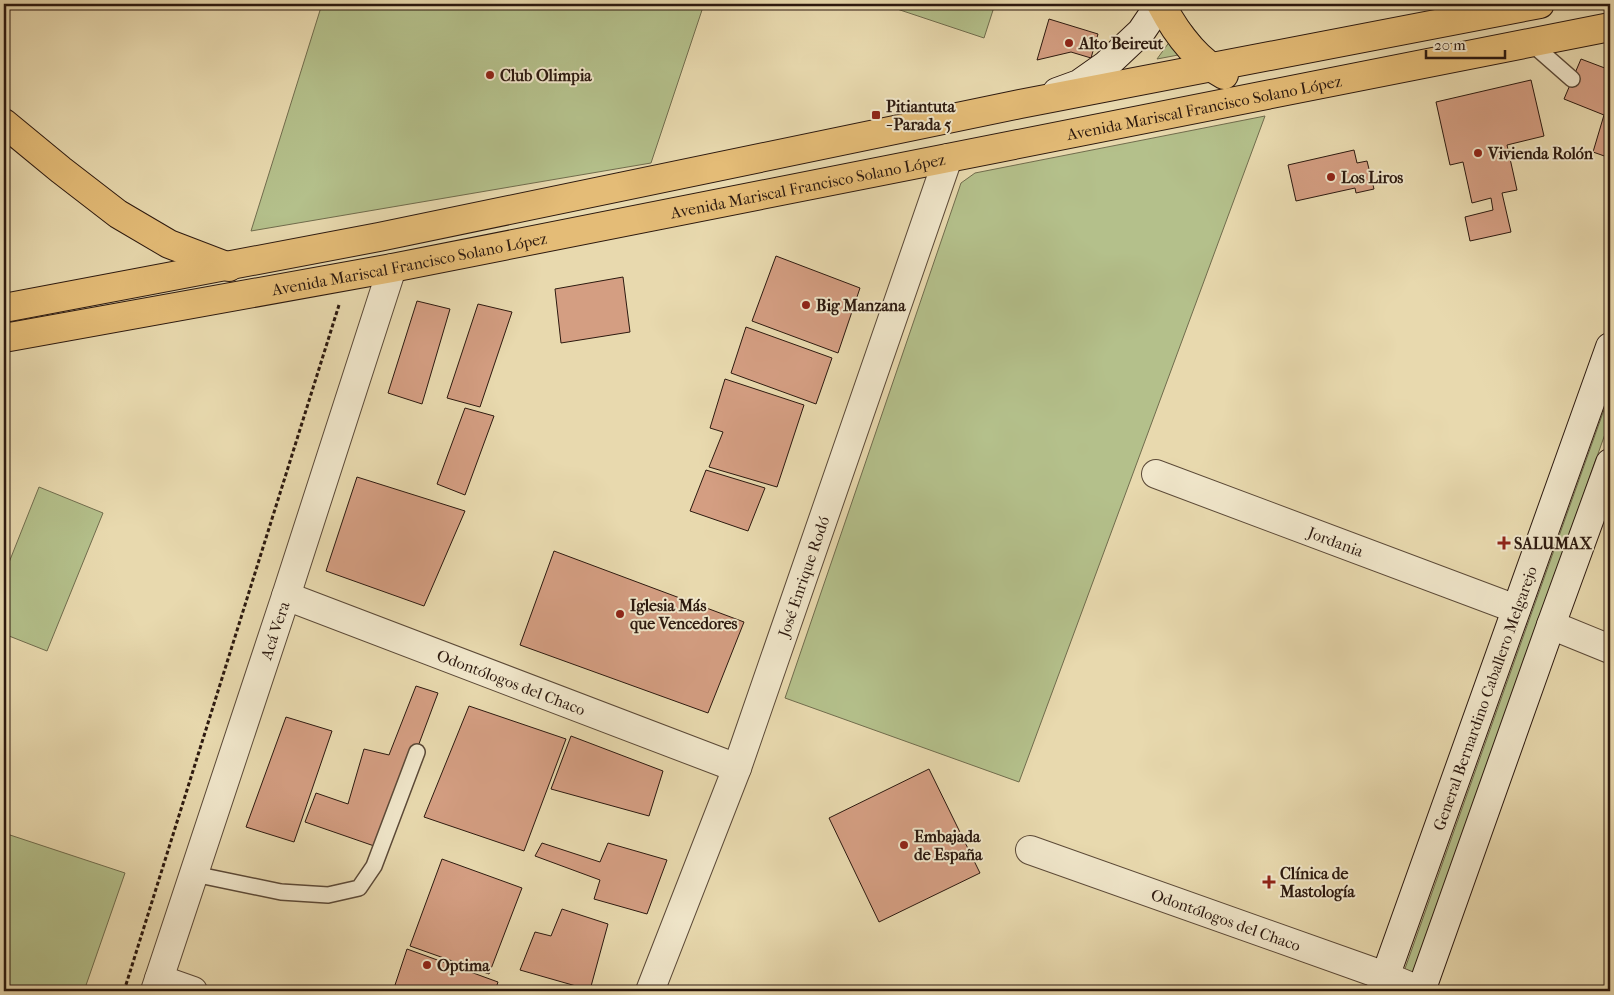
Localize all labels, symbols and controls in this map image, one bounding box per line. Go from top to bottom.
scale bar [1426,28,1505,60]
place label: Alto Beireut [1078,34,1164,53]
text: 20 m [1434,36,1466,54]
marker: Alto Beireut [1063,37,1075,49]
place label: Club Olimpia [500,66,592,86]
marker: Club Olimpia [484,69,496,81]
street label: Avenida Mariscal Francisco Solano López [1064,71,1343,144]
place label: Pitiantuta - Parada 5 [886,97,956,134]
marker: Pitiantuta - Parada 5 [870,109,882,121]
place label: Vivienda Rolón [1487,144,1594,163]
marker: Vivienda Rolón [1472,147,1484,159]
street label: Avenida Mariscal Francisco Solano López [668,150,947,223]
place label: Los Liros [1341,168,1403,187]
marker: Los Liros [1325,171,1337,183]
street label: Avenida Mariscal Francisco Solano López [269,229,549,300]
place label: Big Manzana [816,296,906,316]
marker: Big Manzana [800,299,812,311]
street label: José Enrique Rodó [773,514,833,641]
street label: Jordania [1303,522,1367,561]
place label: SALUMAX [1514,534,1592,553]
marker: SALUMAX [1498,537,1510,549]
street label: General Bernardino Caballero Melgarejo [1429,563,1541,833]
place label: Iglesia Más que Vencedores [630,596,738,634]
street label: Acá Vera [256,598,294,663]
marker: Iglesia Más que Vencedores [614,608,626,620]
street label: Odontólogos del Chaco [434,645,588,719]
place label: Embajada de España [914,827,983,865]
marker: Embajada de España [898,839,910,851]
place label: Clínica de Mastología [1279,864,1355,902]
marker: Clínica de Mastología [1262,875,1276,889]
street label: Odontólogos del Chaco [1148,885,1303,955]
place label: Optima [437,956,490,976]
marker: Optima [421,959,433,971]

